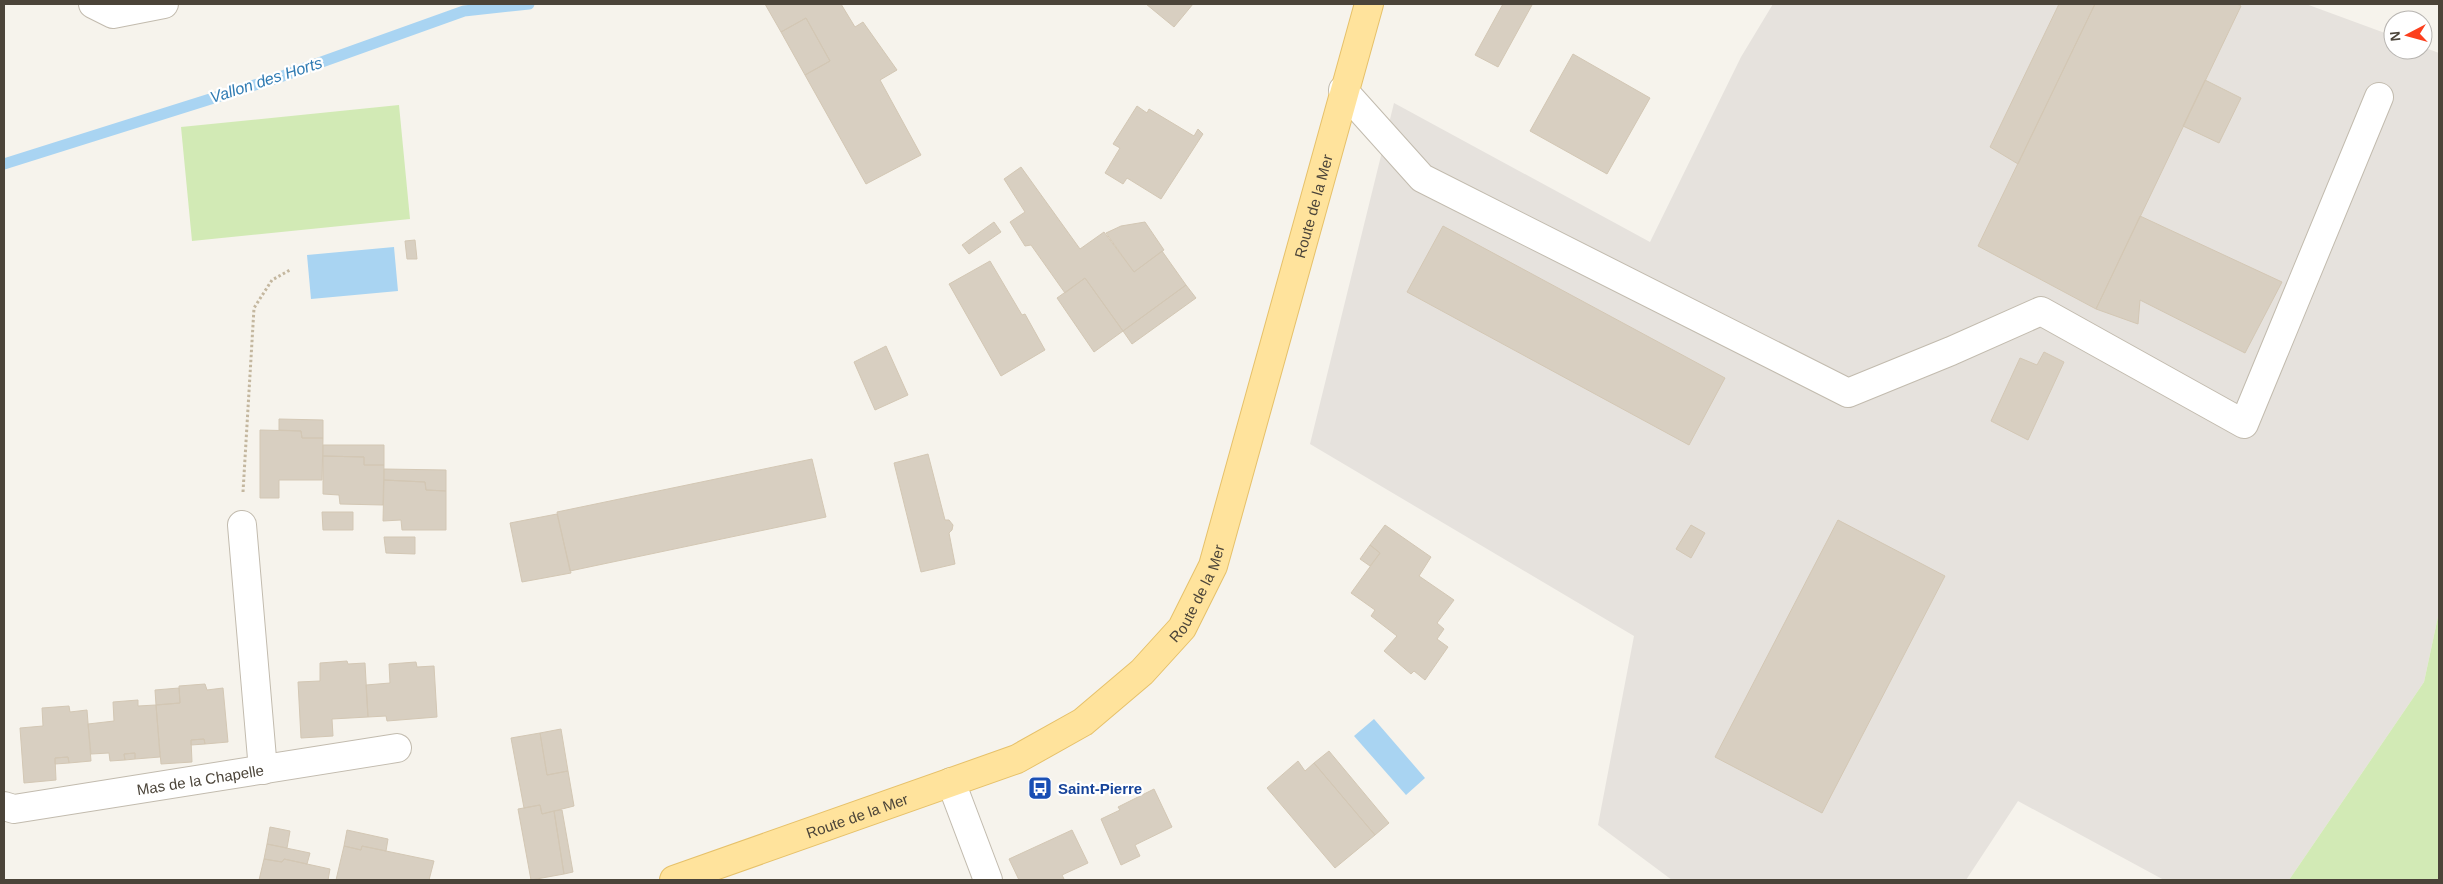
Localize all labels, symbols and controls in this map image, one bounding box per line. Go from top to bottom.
north arrow [2383,10,2433,60]
text: N [2387,30,2404,42]
water label: Vallon des Horts [208,54,324,106]
street label: Route de la Mer [1290,152,1335,260]
street label: Route de la Mer [1165,543,1227,645]
street label: Mas de la Chapelle [135,761,265,798]
bus stop icon: Saint-Pierre [1027,775,1053,801]
place label: Saint-Pierre [1058,780,1142,797]
street label: Route de la Mer [804,790,910,841]

